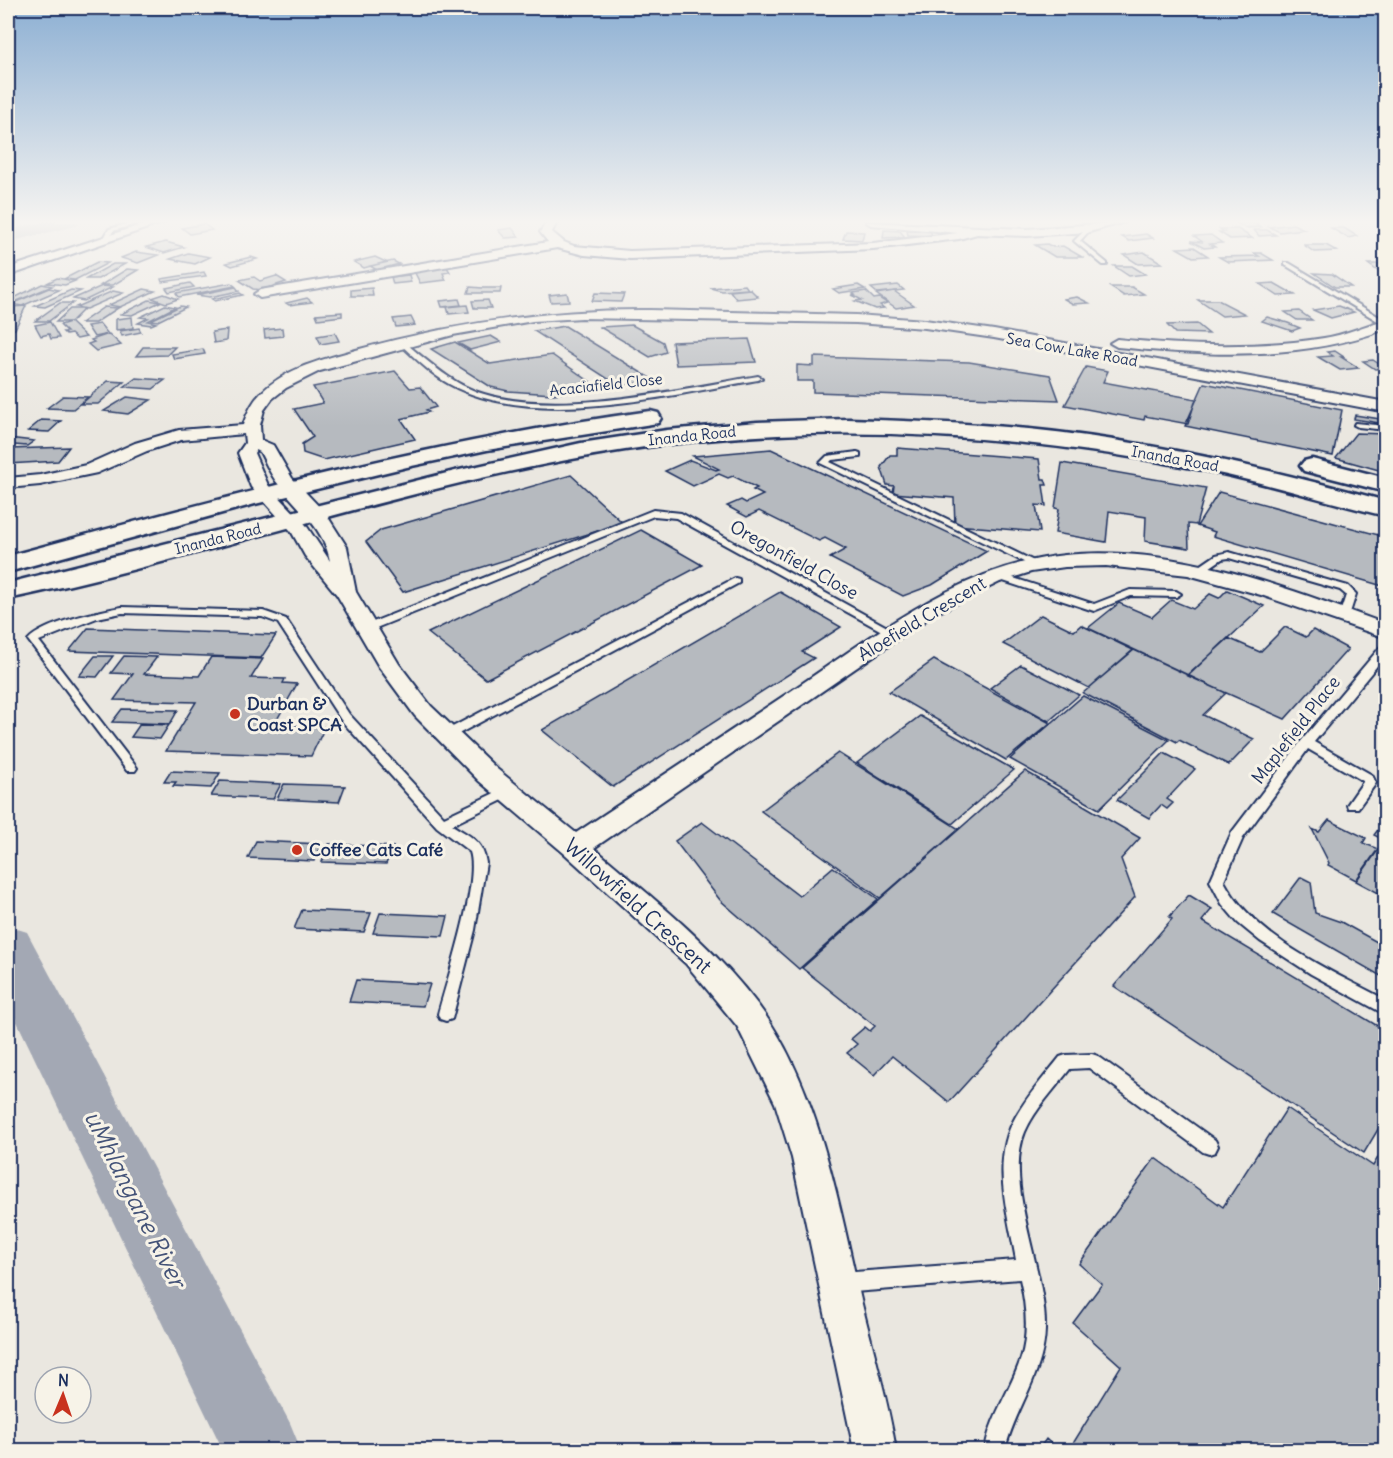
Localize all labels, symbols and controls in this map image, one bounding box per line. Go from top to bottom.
street label: Sea Cow Lake Road [1005,329,1139,370]
street label: Acaciafield Close [548,369,664,400]
street label: Inanda Road [647,421,737,450]
street label: Inanda Road [1130,441,1220,476]
street label: Oregonfield Close [726,515,863,604]
street label: Inanda Road [173,519,263,558]
street label: Aloefield Crescent [854,571,990,666]
street label: Maplefield Place [1246,671,1345,788]
place label: Durban & Coast SPCA [247,692,342,736]
marker: Durban & Coast SPCA [228,707,242,721]
street label: Willowfield Crescent [559,832,718,979]
place label: Coffee Cats Café [309,838,444,861]
marker: Coffee Cats Café [290,843,304,857]
water label: uMhlangane River [78,1105,195,1295]
north arrow [33,1365,93,1425]
text: N [58,1370,69,1390]

